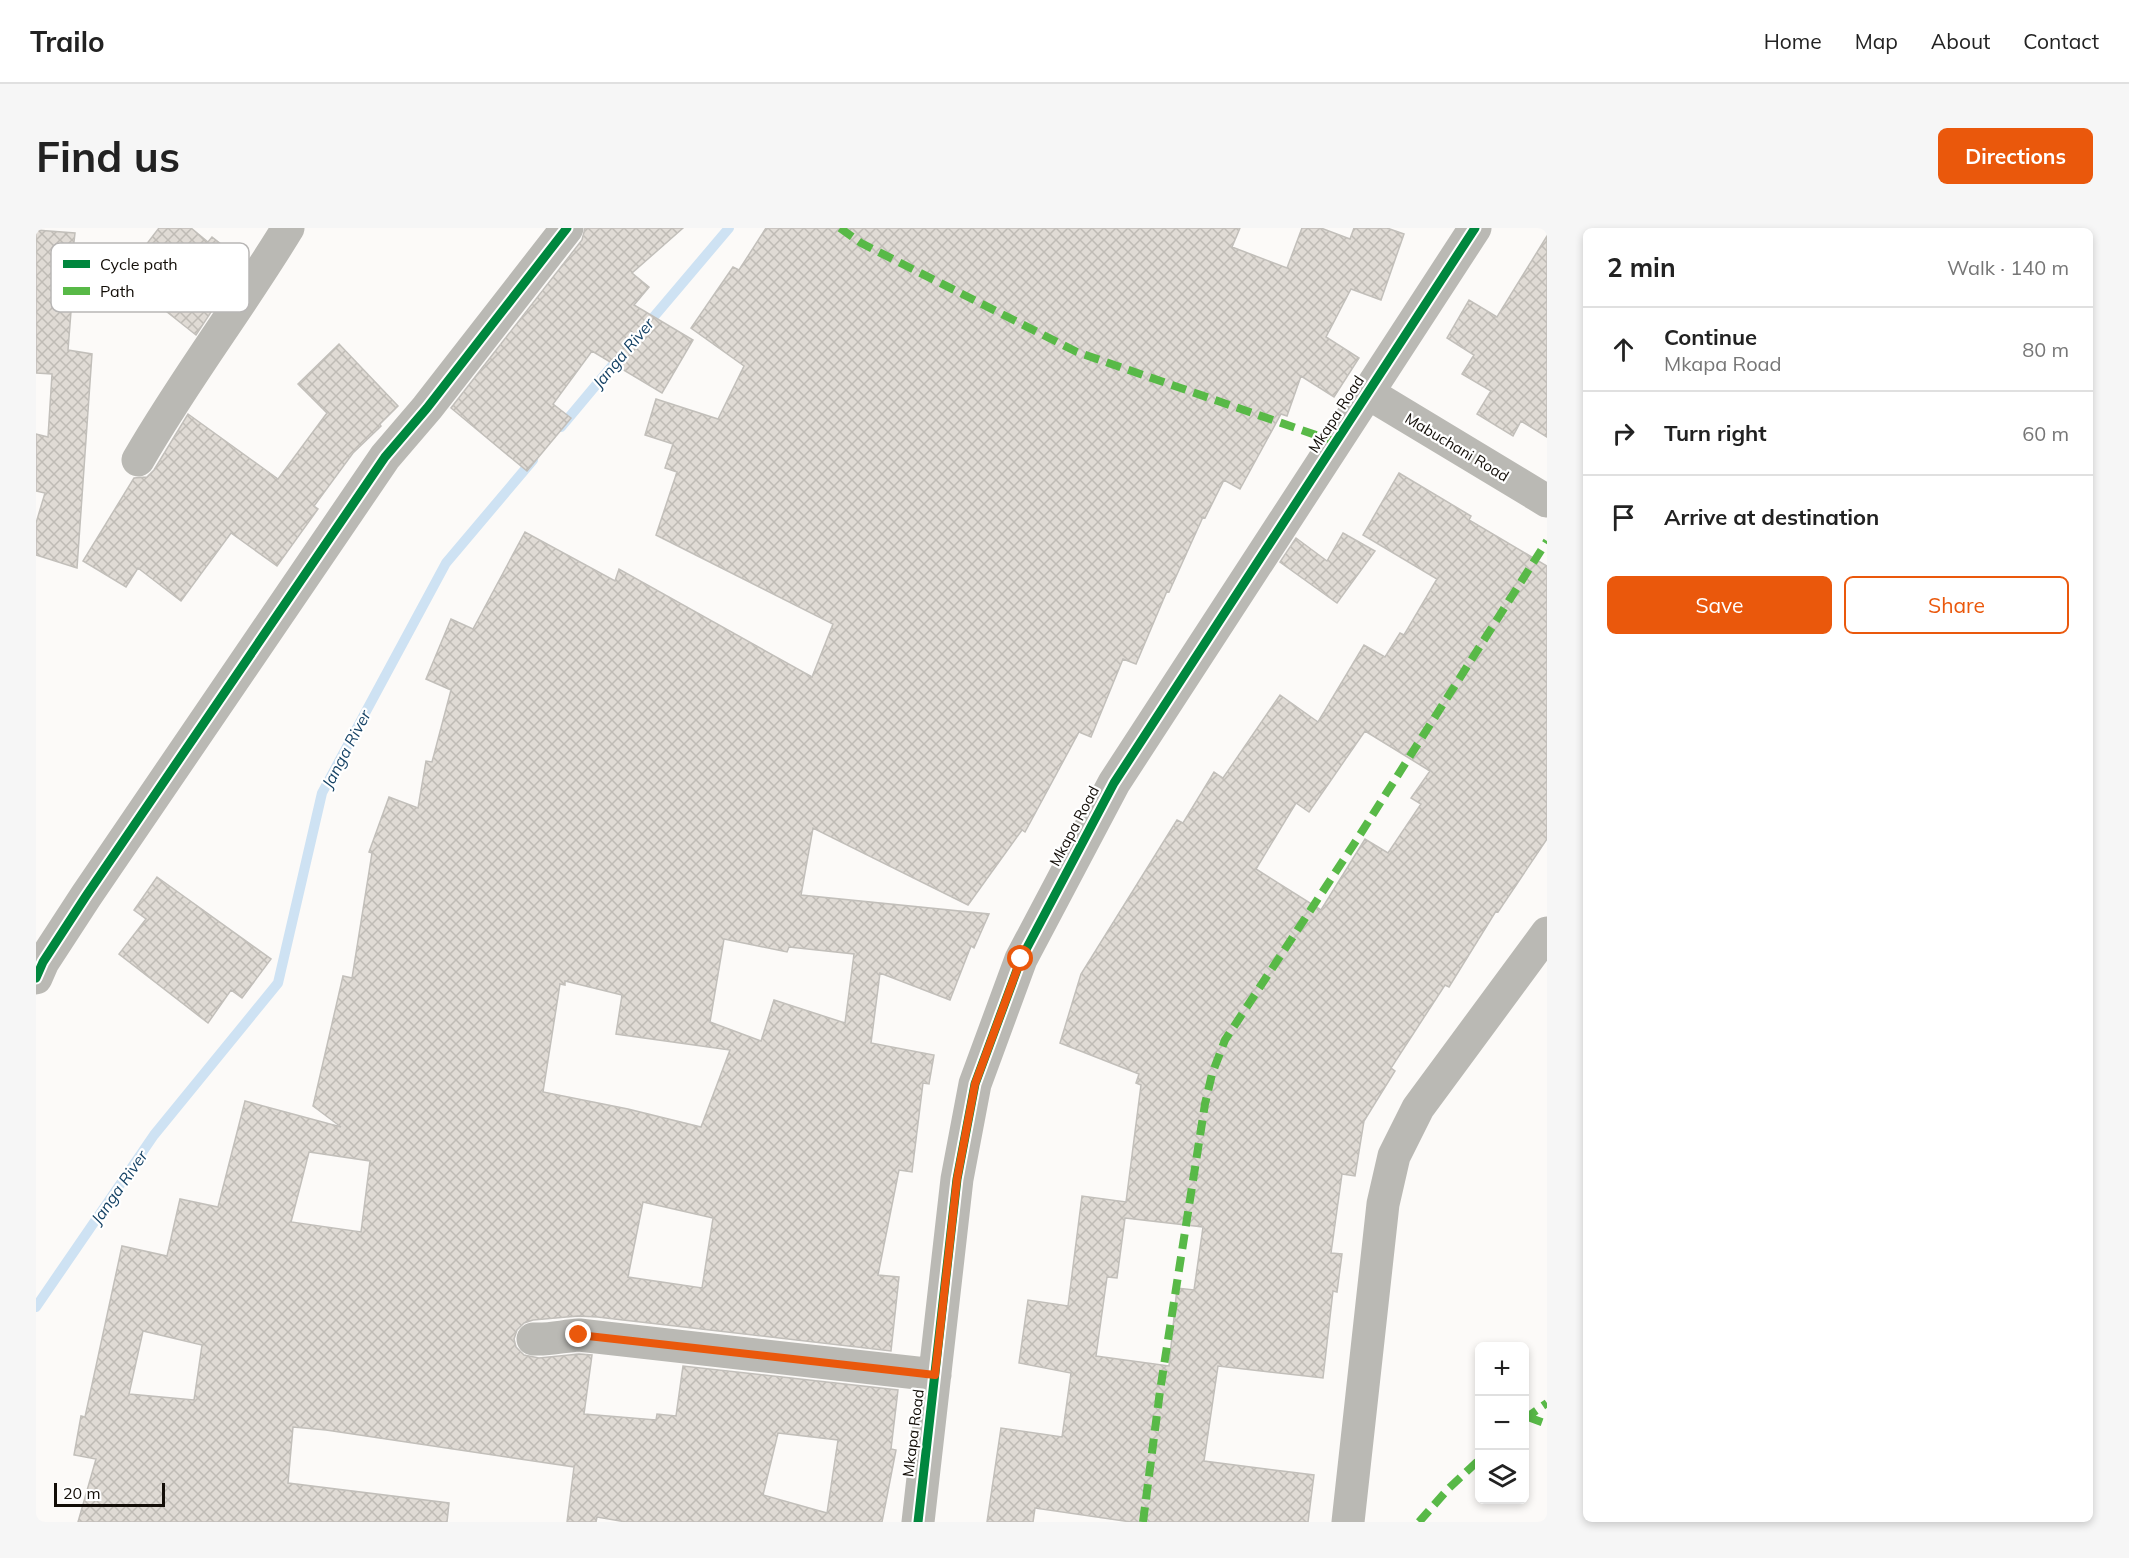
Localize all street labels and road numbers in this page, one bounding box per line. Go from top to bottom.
street label: Mkapa Road [1304,372,1368,456]
street label: Mabuchani Road [1402,409,1512,485]
street label: Mkapa Road [1045,783,1103,869]
street label: Mkapa Road [898,1388,928,1478]

